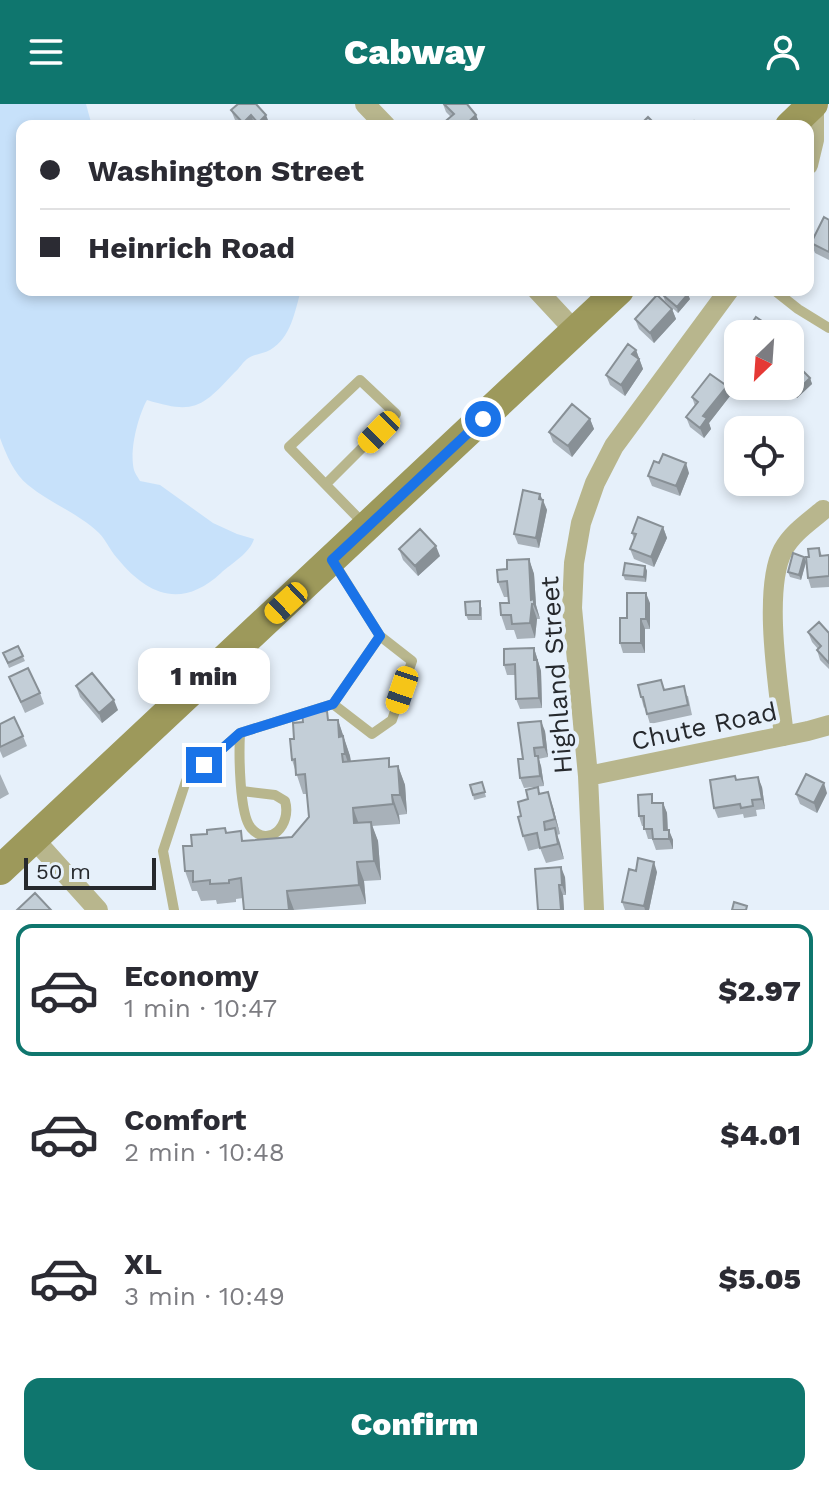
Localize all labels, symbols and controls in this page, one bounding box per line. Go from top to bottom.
icon: menu [24,30,68,74]
icon: person [761,30,805,74]
text: Cabway [344,31,485,73]
text: Washington Street [88,153,364,188]
text: Heinrich Road [88,230,295,265]
north arrow [724,320,804,400]
map controls [724,320,804,496]
route start [465,401,501,437]
car [354,407,404,457]
button: locate [724,416,804,496]
street label: Highland Street [534,575,578,775]
car [260,578,312,628]
callout: 1 min [138,649,270,705]
text: 1 min [171,661,237,691]
car [383,663,421,717]
street label: Chute Road [628,696,780,756]
route end [186,747,222,783]
scale bar [24,854,156,890]
text: 50 m [36,859,91,884]
icon: car [28,954,100,1026]
text: Economy [124,958,259,993]
text: $2.97 [718,973,801,1008]
text: 1 min · 10:47 [124,993,277,1023]
icon: car [28,1098,100,1170]
text: Comfort [124,1102,246,1137]
text: $4.01 [720,1117,801,1152]
text: 2 min · 10:48 [124,1137,285,1167]
icon: car [28,1242,100,1314]
text: XL [124,1246,162,1281]
text: $5.05 [718,1261,801,1296]
text: 3 min · 10:49 [124,1281,285,1311]
button: Confirm [24,1378,805,1470]

